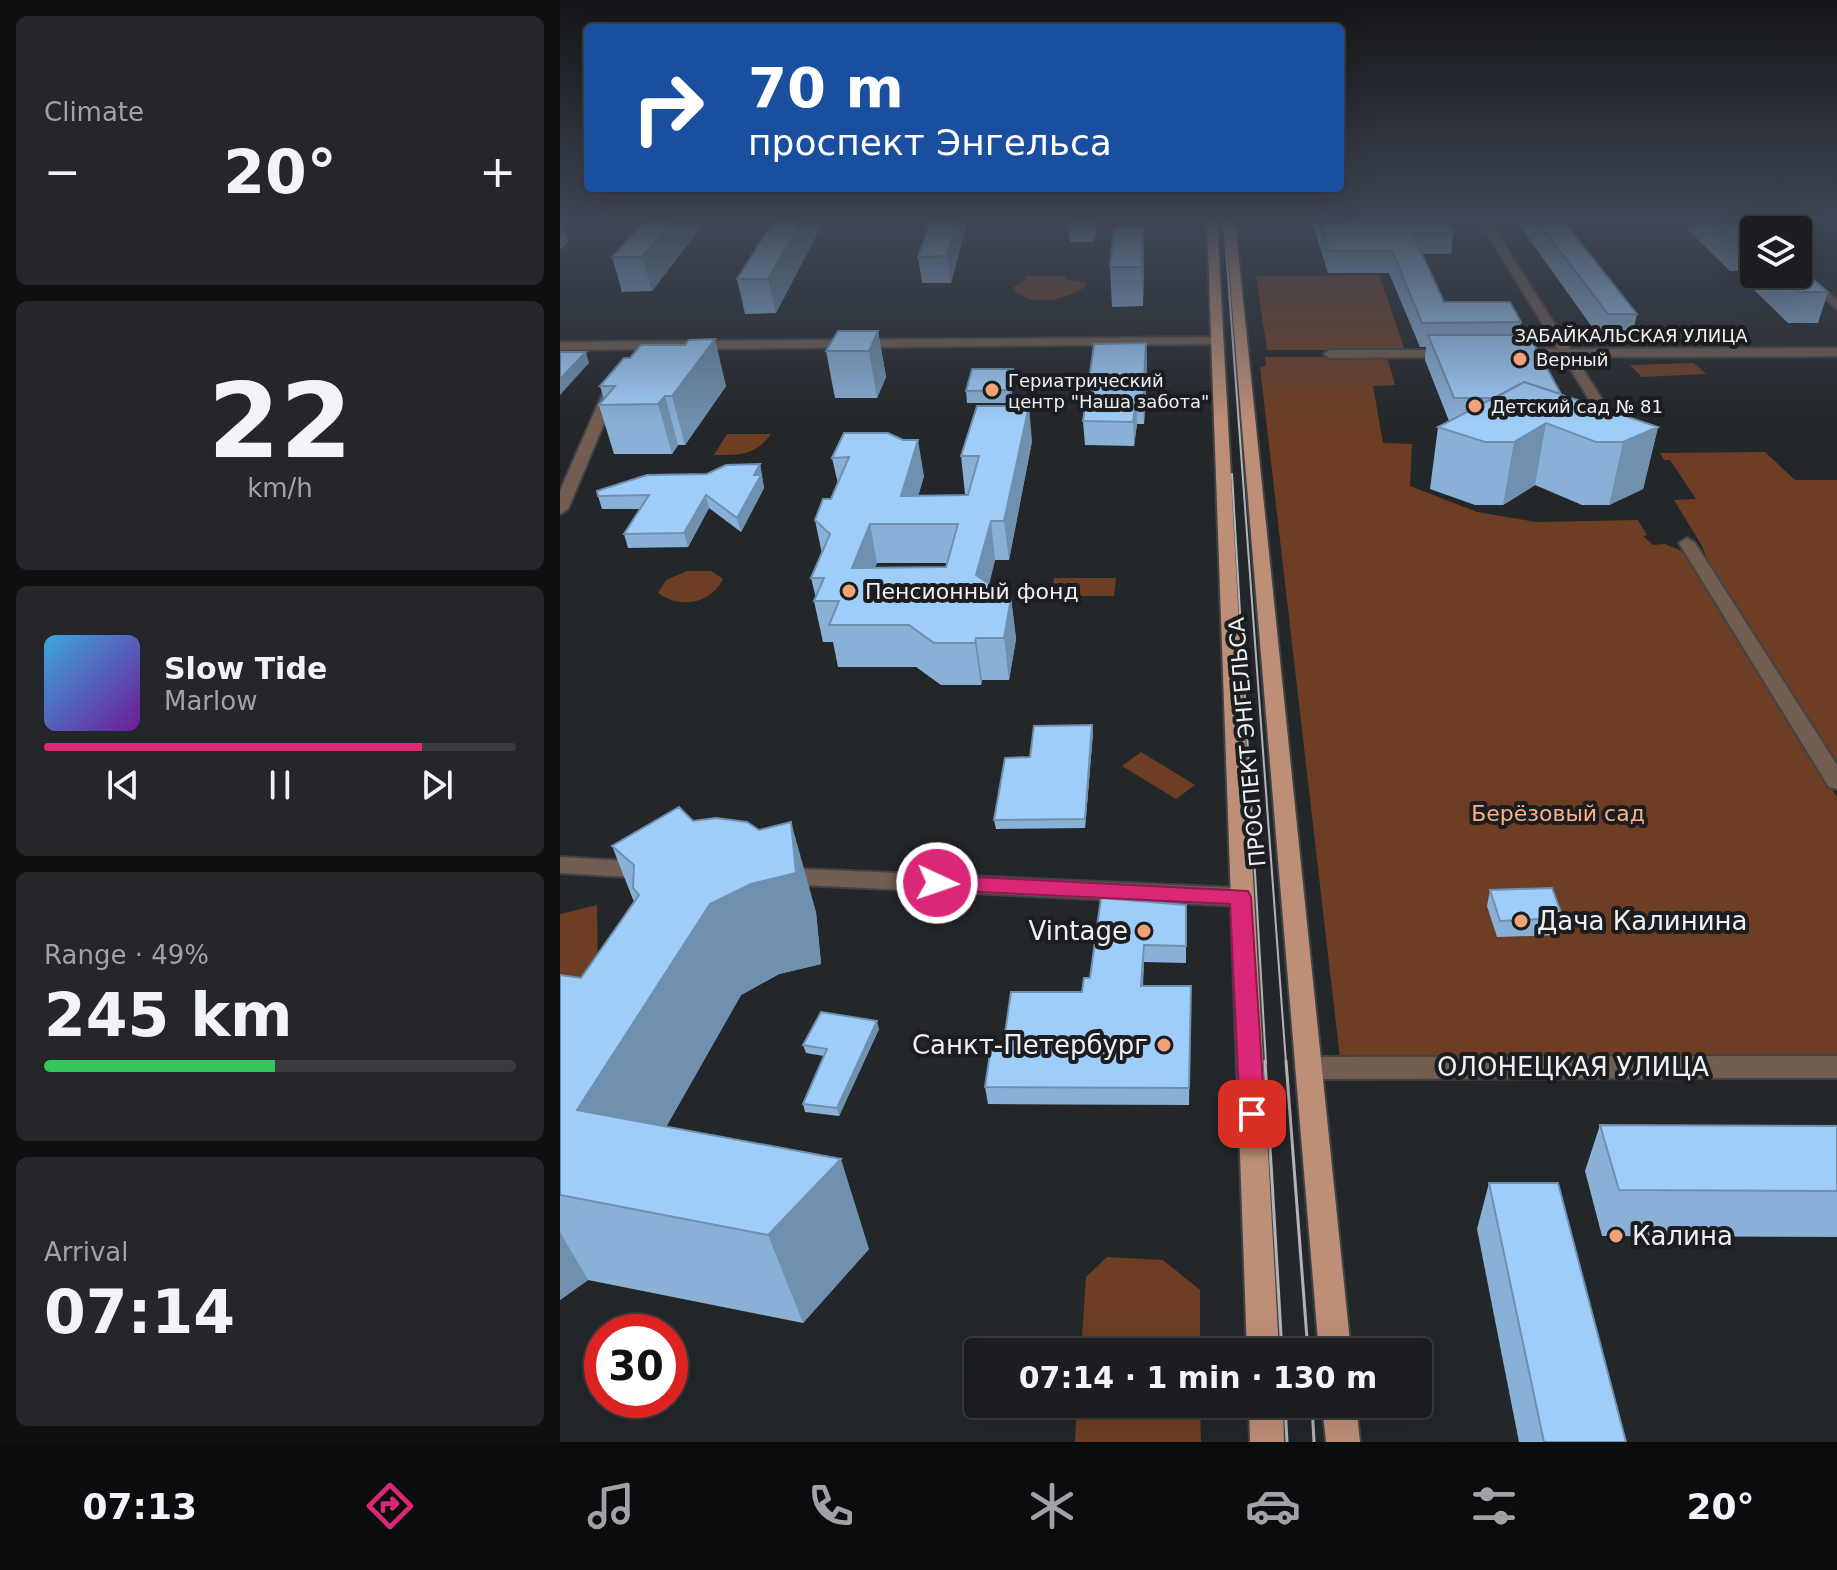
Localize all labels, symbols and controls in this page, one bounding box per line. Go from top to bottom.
text: 70 m [748,55,904,120]
icon: right [616,56,720,160]
text: Climate [44,97,144,127]
text: проспект Энгельса [748,122,1112,163]
text: 20° [223,137,337,207]
text: − [44,146,81,197]
text: + [479,146,516,197]
map controls [1740,216,1812,288]
button: layers [1740,216,1812,288]
street label: ЗАБАЙКАЛЬСКАЯ УЛИЦА [1514,325,1748,346]
place label: Верный [1536,349,1609,370]
marker: Верный [1511,350,1529,368]
text: 22 [208,360,352,482]
place label: Гериатрический центр "Наша забота" [1008,370,1209,412]
marker: Гериатрический центр "Наша забота" [983,381,1001,399]
place label: Детский сад № 81 [1491,396,1663,417]
marker: Детский сад № 81 [1466,397,1484,415]
text: km/h [247,473,313,503]
place label: Пенсионный фонд [865,579,1079,604]
marker: Пенсионный фонд [840,582,858,600]
street label: ПРОСПЕКТ ЭНГЕЛЬСА [1224,616,1270,868]
text: Slow Tide [164,651,327,686]
text: Marlow [164,686,257,716]
icon: previous [101,763,145,807]
icon: pause [258,763,302,807]
icon: next [415,763,459,807]
park label: Берёзовый сад [1471,801,1645,826]
position arrow [895,841,979,925]
place label: Дача Калинина [1537,906,1748,936]
marker: Дача Калинина [1512,912,1530,930]
place label: Vintage [1028,916,1128,946]
marker: Vintage [1135,922,1153,940]
text: Range · 49% [44,940,209,970]
text: 245 km [44,980,293,1050]
place label: Санкт-Петербург [912,1030,1148,1060]
marker: Санкт-Петербург [1155,1036,1173,1054]
street label: ОЛОНЕЦКАЯ УЛИЦА [1437,1052,1709,1082]
pin [1218,1080,1286,1148]
icon: arrive [1230,1092,1274,1136]
place label: Калина [1632,1221,1733,1251]
marker: Калина [1607,1227,1625,1245]
text: Arrival [44,1237,128,1267]
text: 07:14 [44,1277,235,1347]
speed limit sign: 30 [584,1314,688,1418]
text: 07:14 · 1 min · 130 m [1019,1360,1377,1395]
icon: directions [362,1478,418,1534]
icon: music [583,1478,639,1534]
icon: phone [803,1478,859,1534]
icon: climate [1024,1478,1080,1534]
icon: car [1245,1478,1301,1534]
icon: filters [1466,1478,1522,1534]
text: 07:13 [82,1486,197,1527]
text: 20° [1686,1486,1755,1527]

